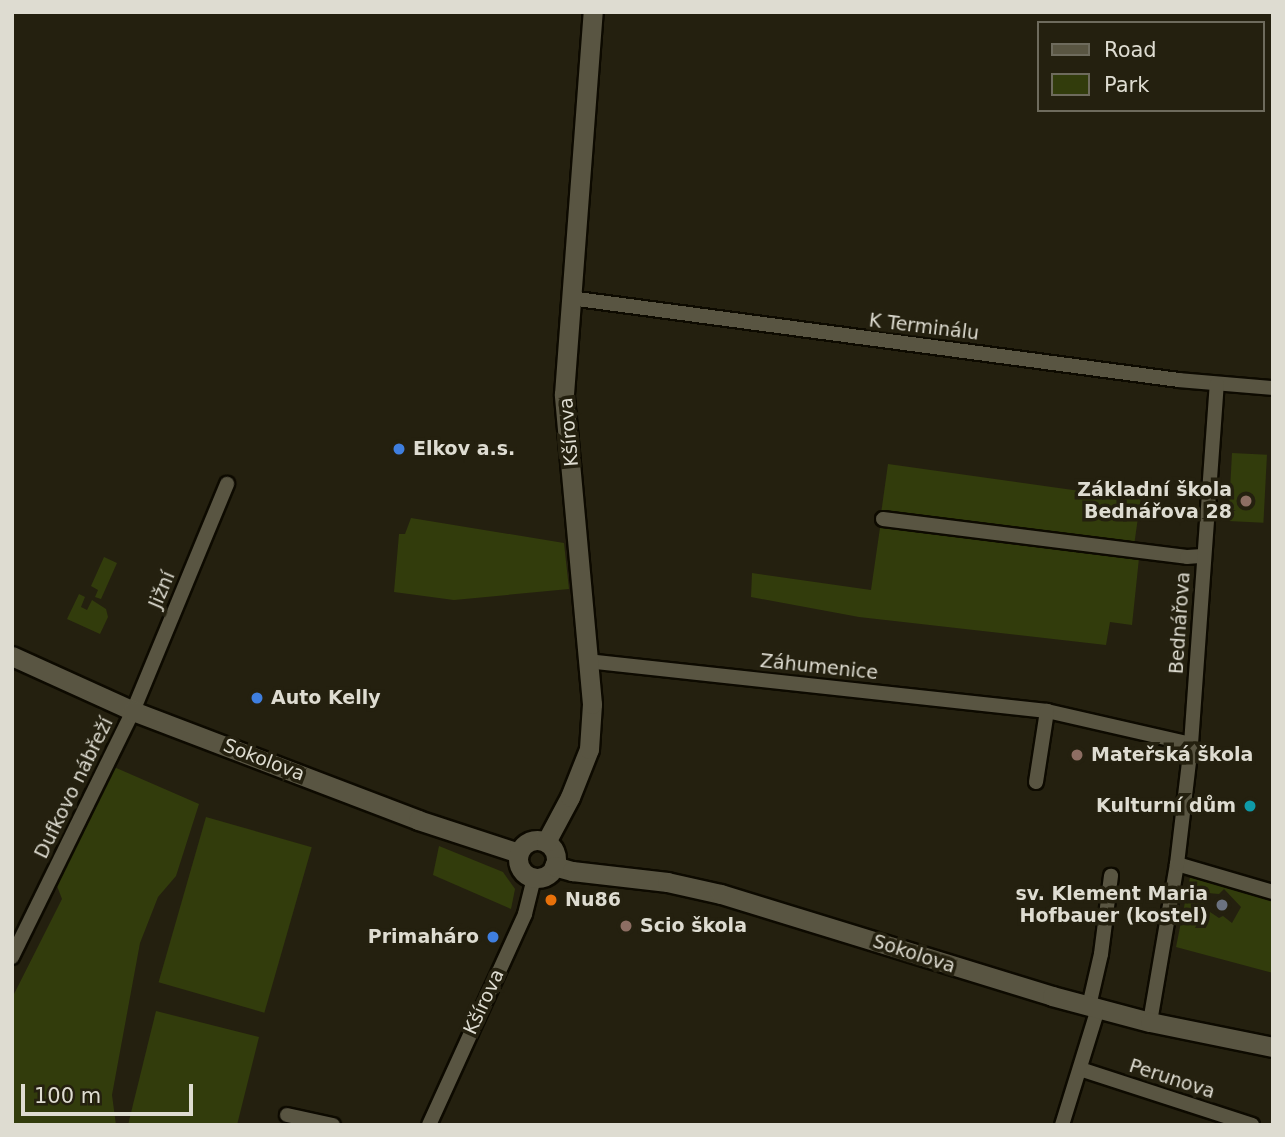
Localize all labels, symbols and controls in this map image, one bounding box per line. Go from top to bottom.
legend [1036,21,1264,112]
text: Road [1104,38,1157,62]
text: Park [1104,73,1149,97]
street label: K Terminálu [868,309,980,345]
street label: Kšírova [555,396,583,468]
place label: Elkov a.s. [413,438,515,460]
marker: Elkov a.s. [391,441,407,457]
place label: Základní škola Bednářova 28 [1077,479,1232,523]
marker: Základní škola Bednářova 28 [1238,493,1254,509]
street label: Jižní [144,568,180,612]
street label: Bednářova [1165,571,1195,675]
street label: Záhumenice [759,649,879,685]
place label: Auto Kelly [271,687,381,709]
marker: Auto Kelly [249,690,265,706]
street label: Dufkovo nábřeží [30,714,118,862]
street label: Sokolova [220,734,308,786]
place label: Mateřská škola [1091,744,1253,766]
marker: Mateřská škola [1069,747,1085,763]
place label: Kulturní dům [1096,795,1236,817]
marker: Kulturní dům [1242,798,1258,814]
place label: sv. Klement Maria Hofbauer (kostel) [1016,883,1208,927]
place label: Nu86 [565,889,621,911]
marker: Nu86 [543,892,559,908]
marker: sv. Klement Maria Hofbauer (kostel) [1214,897,1230,913]
place label: Scio škola [640,915,747,937]
marker: Scio škola [618,918,634,934]
place label: Primaháro [368,926,479,948]
marker: Primaháro [485,929,501,945]
street label: Sokolova [870,930,958,978]
street label: Kšírova [459,966,509,1038]
street label: Perunova [1126,1054,1218,1104]
scale bar [24,1070,196,1114]
text: 100 m [34,1084,101,1108]

